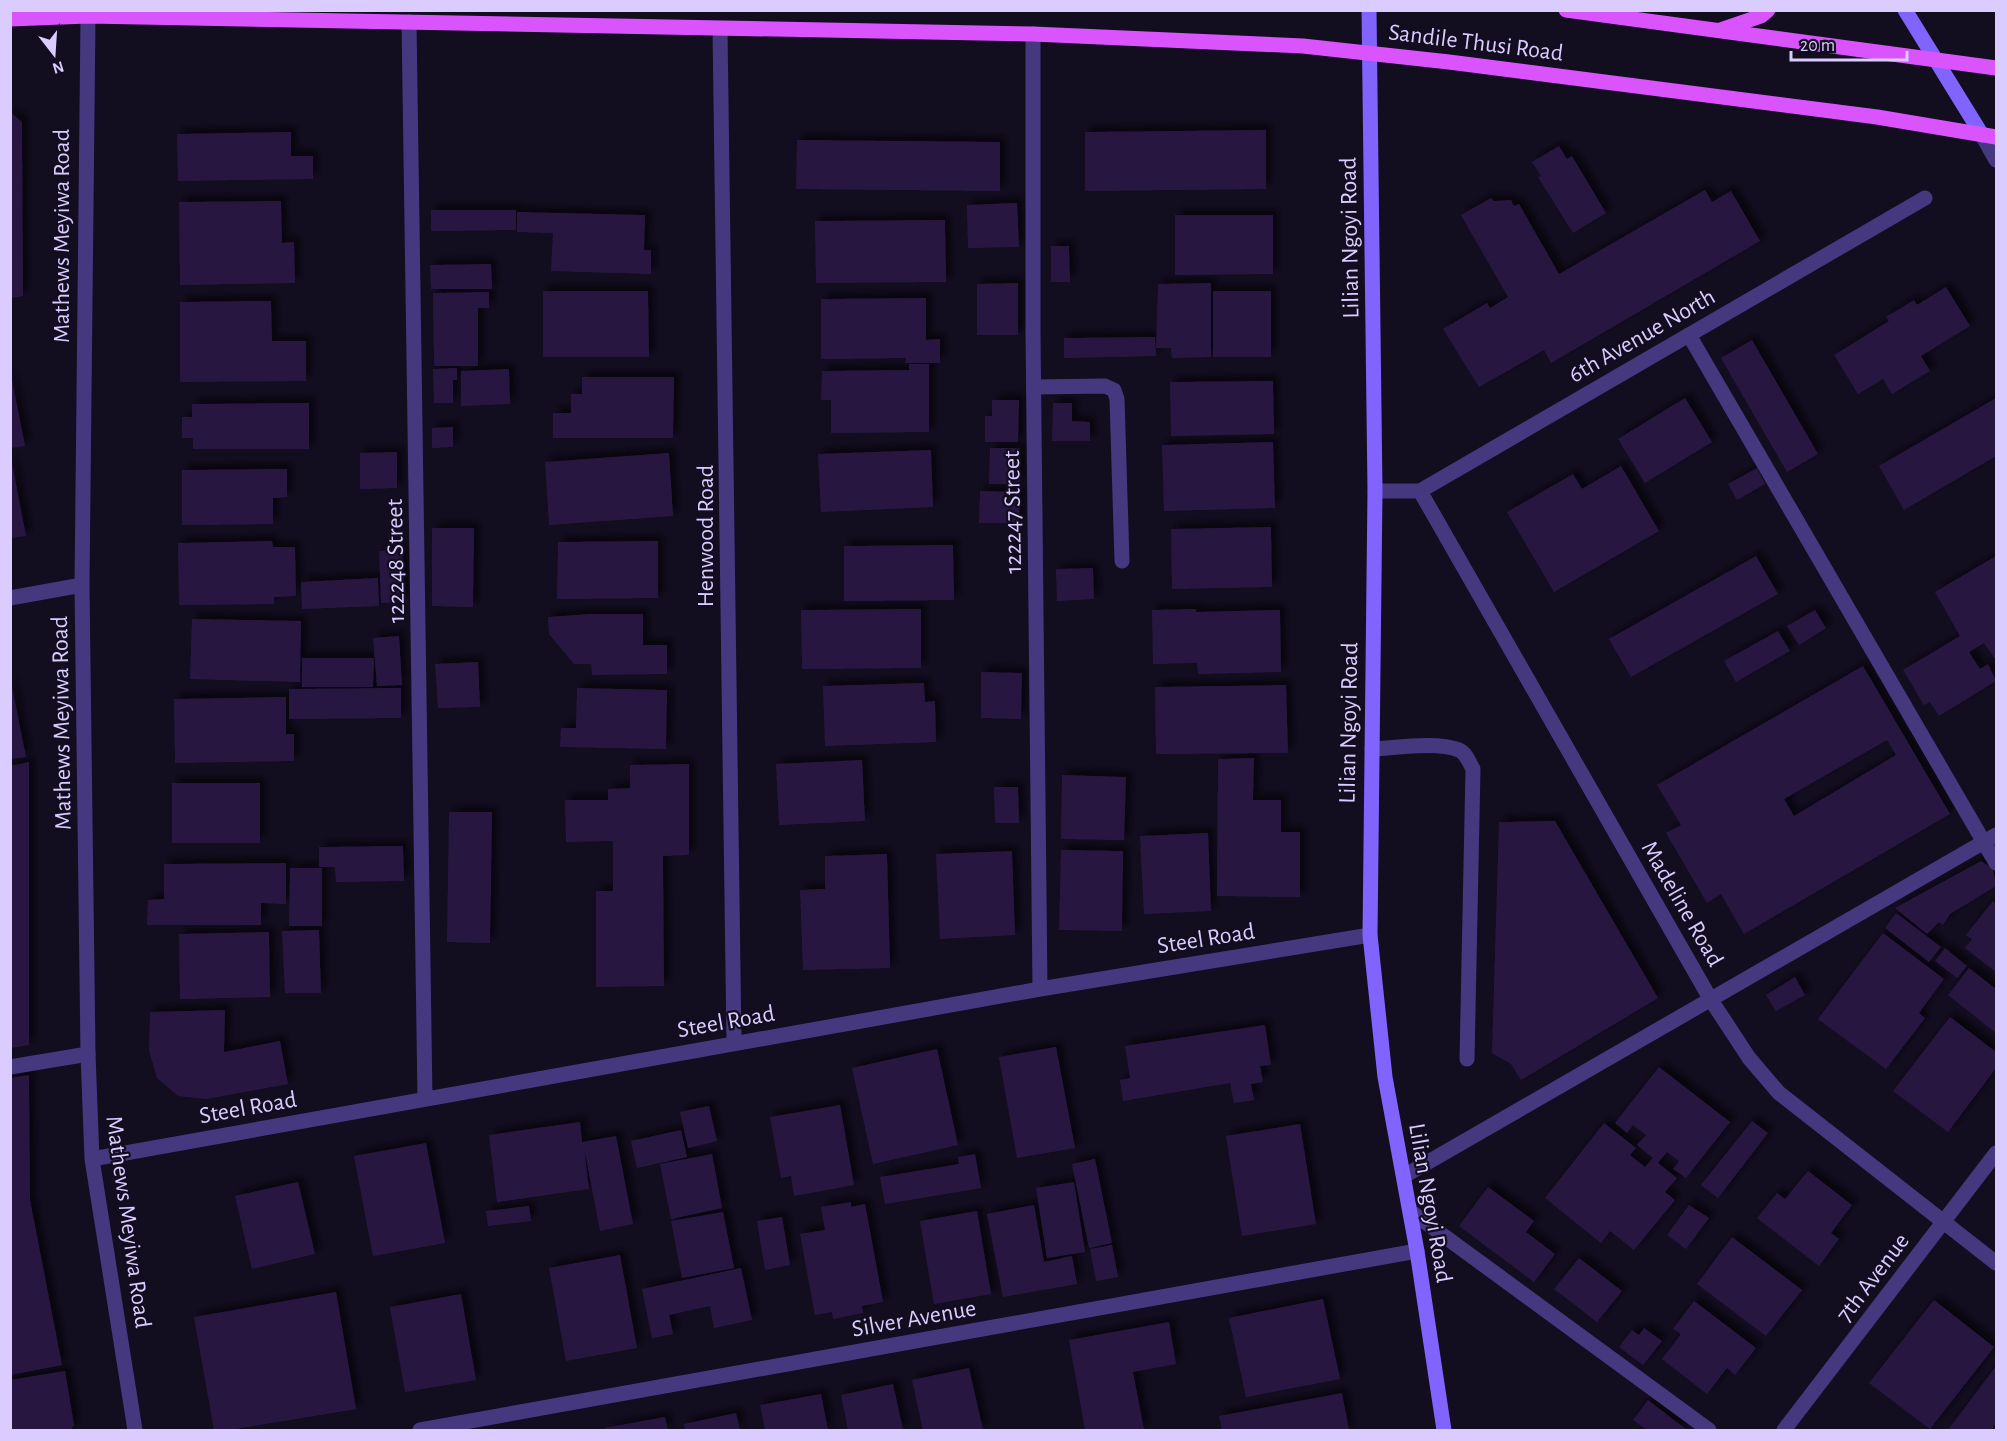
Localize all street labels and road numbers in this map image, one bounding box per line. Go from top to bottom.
street label: Sandile Thusi Road [1387,20,1565,66]
street label: Mathews Meyiwa Road [50,129,74,343]
street label: Lilian Ngoyi Road [1337,157,1363,319]
street label: 6th Avenue North [1565,284,1719,388]
street label: 122247 Street [1000,450,1026,574]
street label: Henwood Road [694,465,718,607]
street label: 122248 Street [383,498,409,623]
street label: Mathews Meyiwa Road [48,616,76,830]
street label: Lilian Ngoyi Road [1336,642,1362,804]
street label: Madeline Road [1637,837,1727,971]
street label: Steel Road [1156,919,1256,959]
street label: Steel Road [675,1002,777,1042]
street label: Steel Road [197,1088,299,1128]
street label: Mathews Meyiwa Road [101,1114,155,1330]
street label: Lilian Ngoyi Road [1404,1121,1456,1285]
street label: 7th Avenue [1832,1229,1914,1327]
street label: Silver Avenue [850,1296,978,1342]

